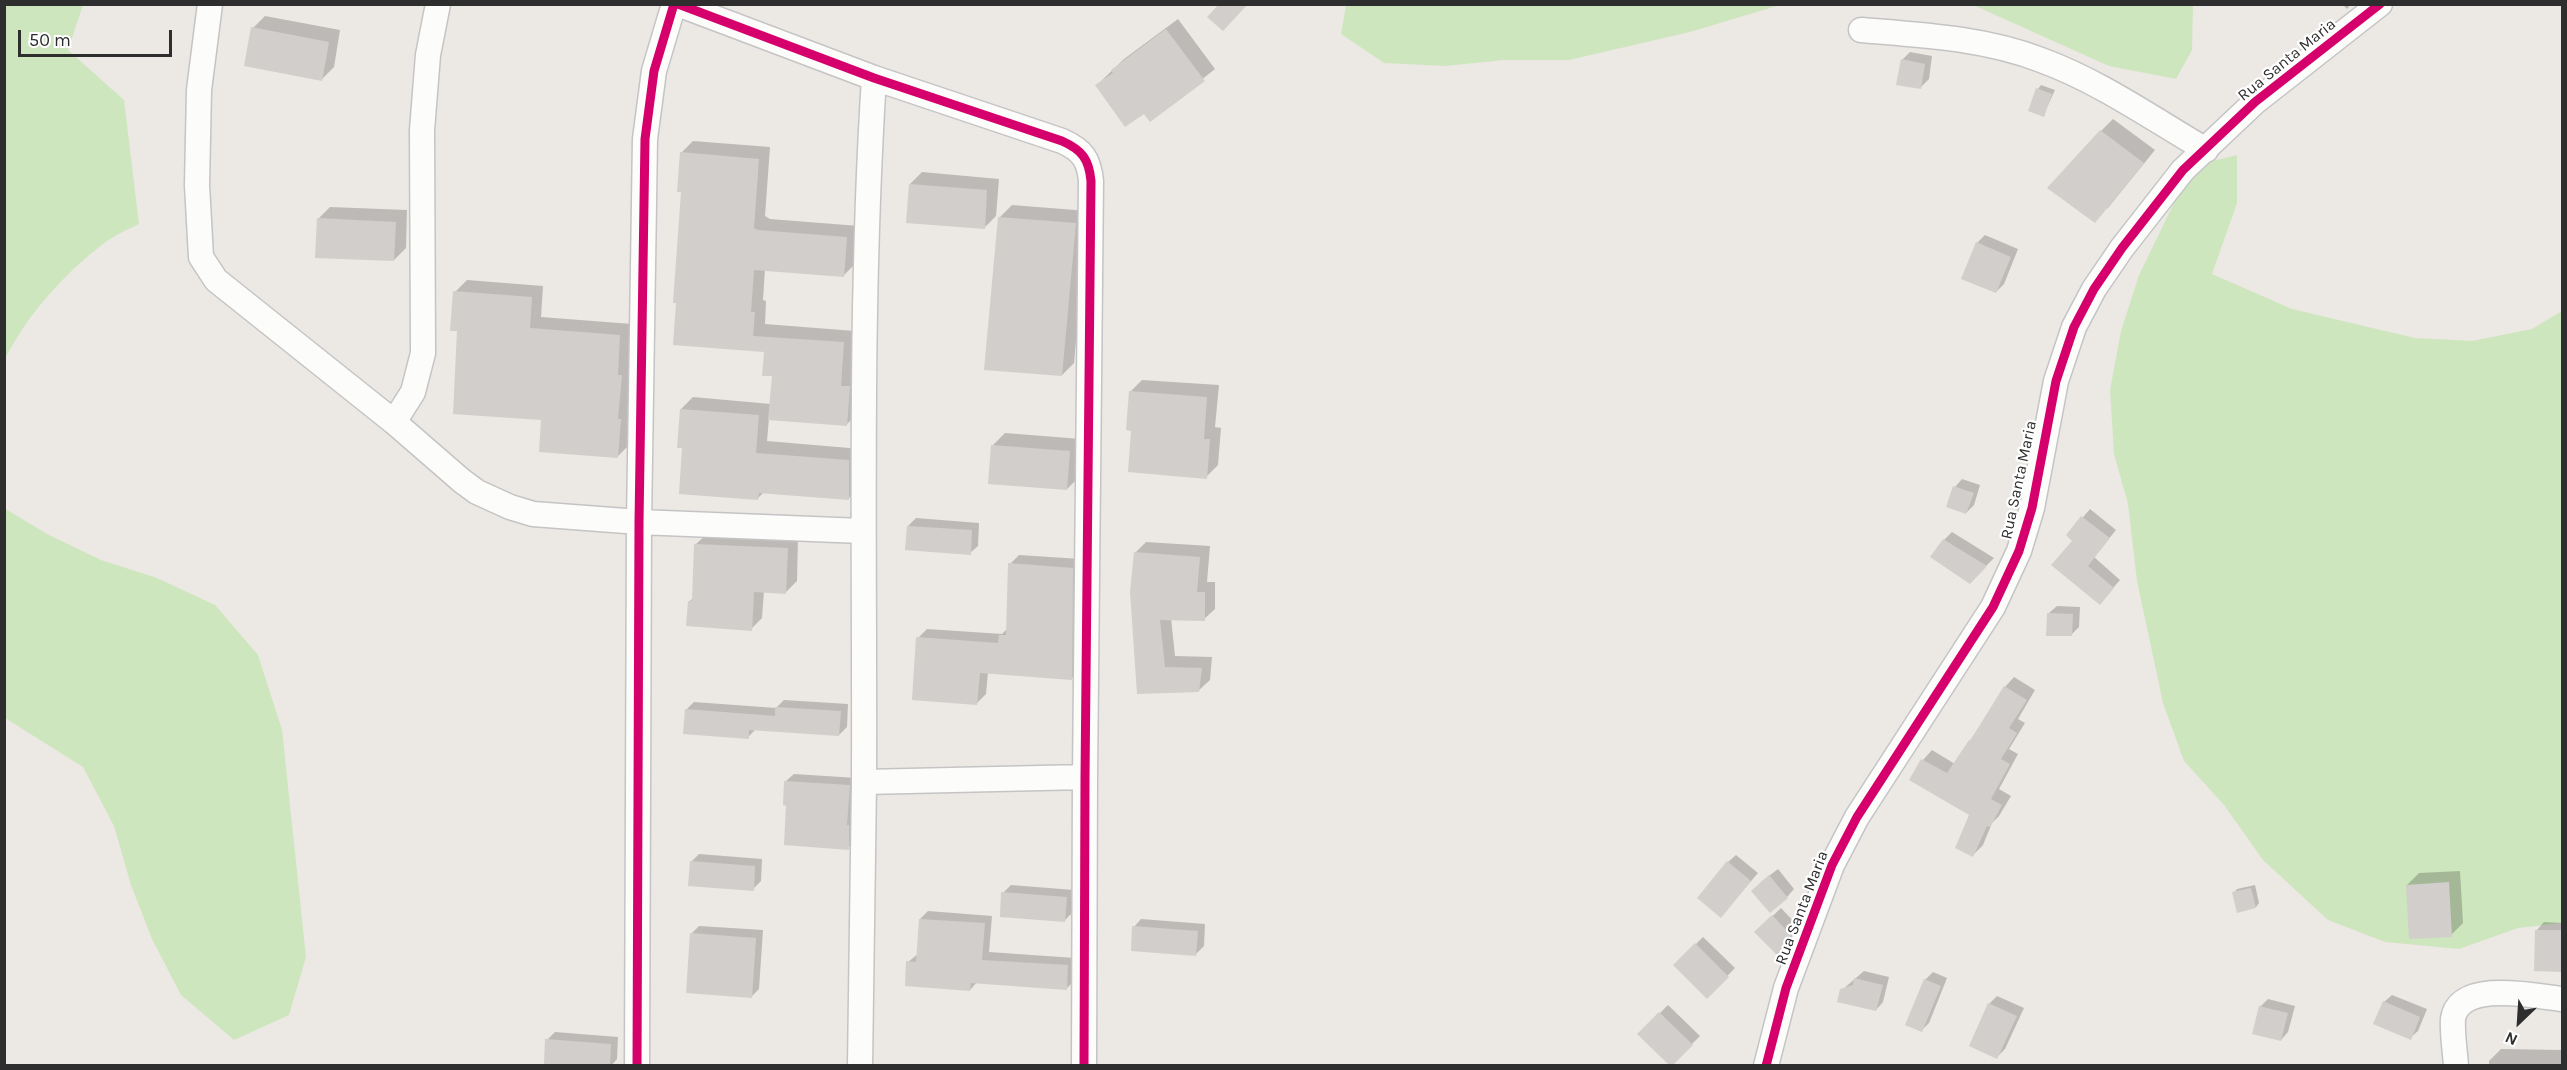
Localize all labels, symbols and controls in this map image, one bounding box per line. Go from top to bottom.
street label: Rua Santa Maria [2234,15,2340,105]
scale bar [21,18,176,56]
text: 50 m [29,29,71,51]
street label: Rua Santa Maria [1997,419,2041,541]
street label: Rua Santa Maria [1771,848,1833,968]
north arrow [2489,992,2549,1052]
text: N [2502,1028,2520,1050]

